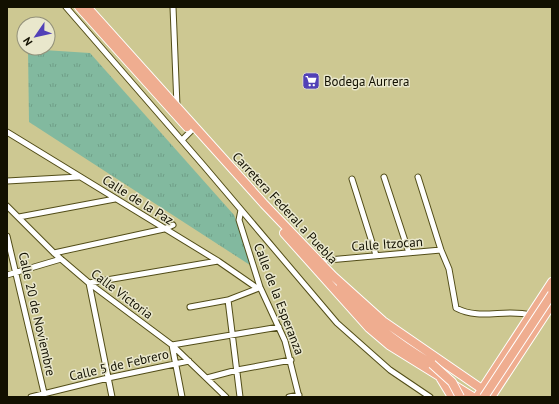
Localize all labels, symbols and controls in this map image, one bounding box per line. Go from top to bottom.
north arrow [16,16,56,56]
text: N [20,35,36,49]
supermarket icon: Bodega Aurrera [301,71,321,91]
place label: Bodega Aurrera [324,73,409,90]
street label: Carretera Federal a Puebla [229,148,341,268]
street label: Calle de la Paz [99,171,177,229]
street label: Calle Itzocan [351,233,423,255]
street label: Calle de la Esperanza [250,241,308,357]
street label: Calle 20 de Noviembre [14,250,60,378]
street label: Calle Victoria [88,265,156,323]
street label: Calle 5 de Febrero [68,345,170,385]

